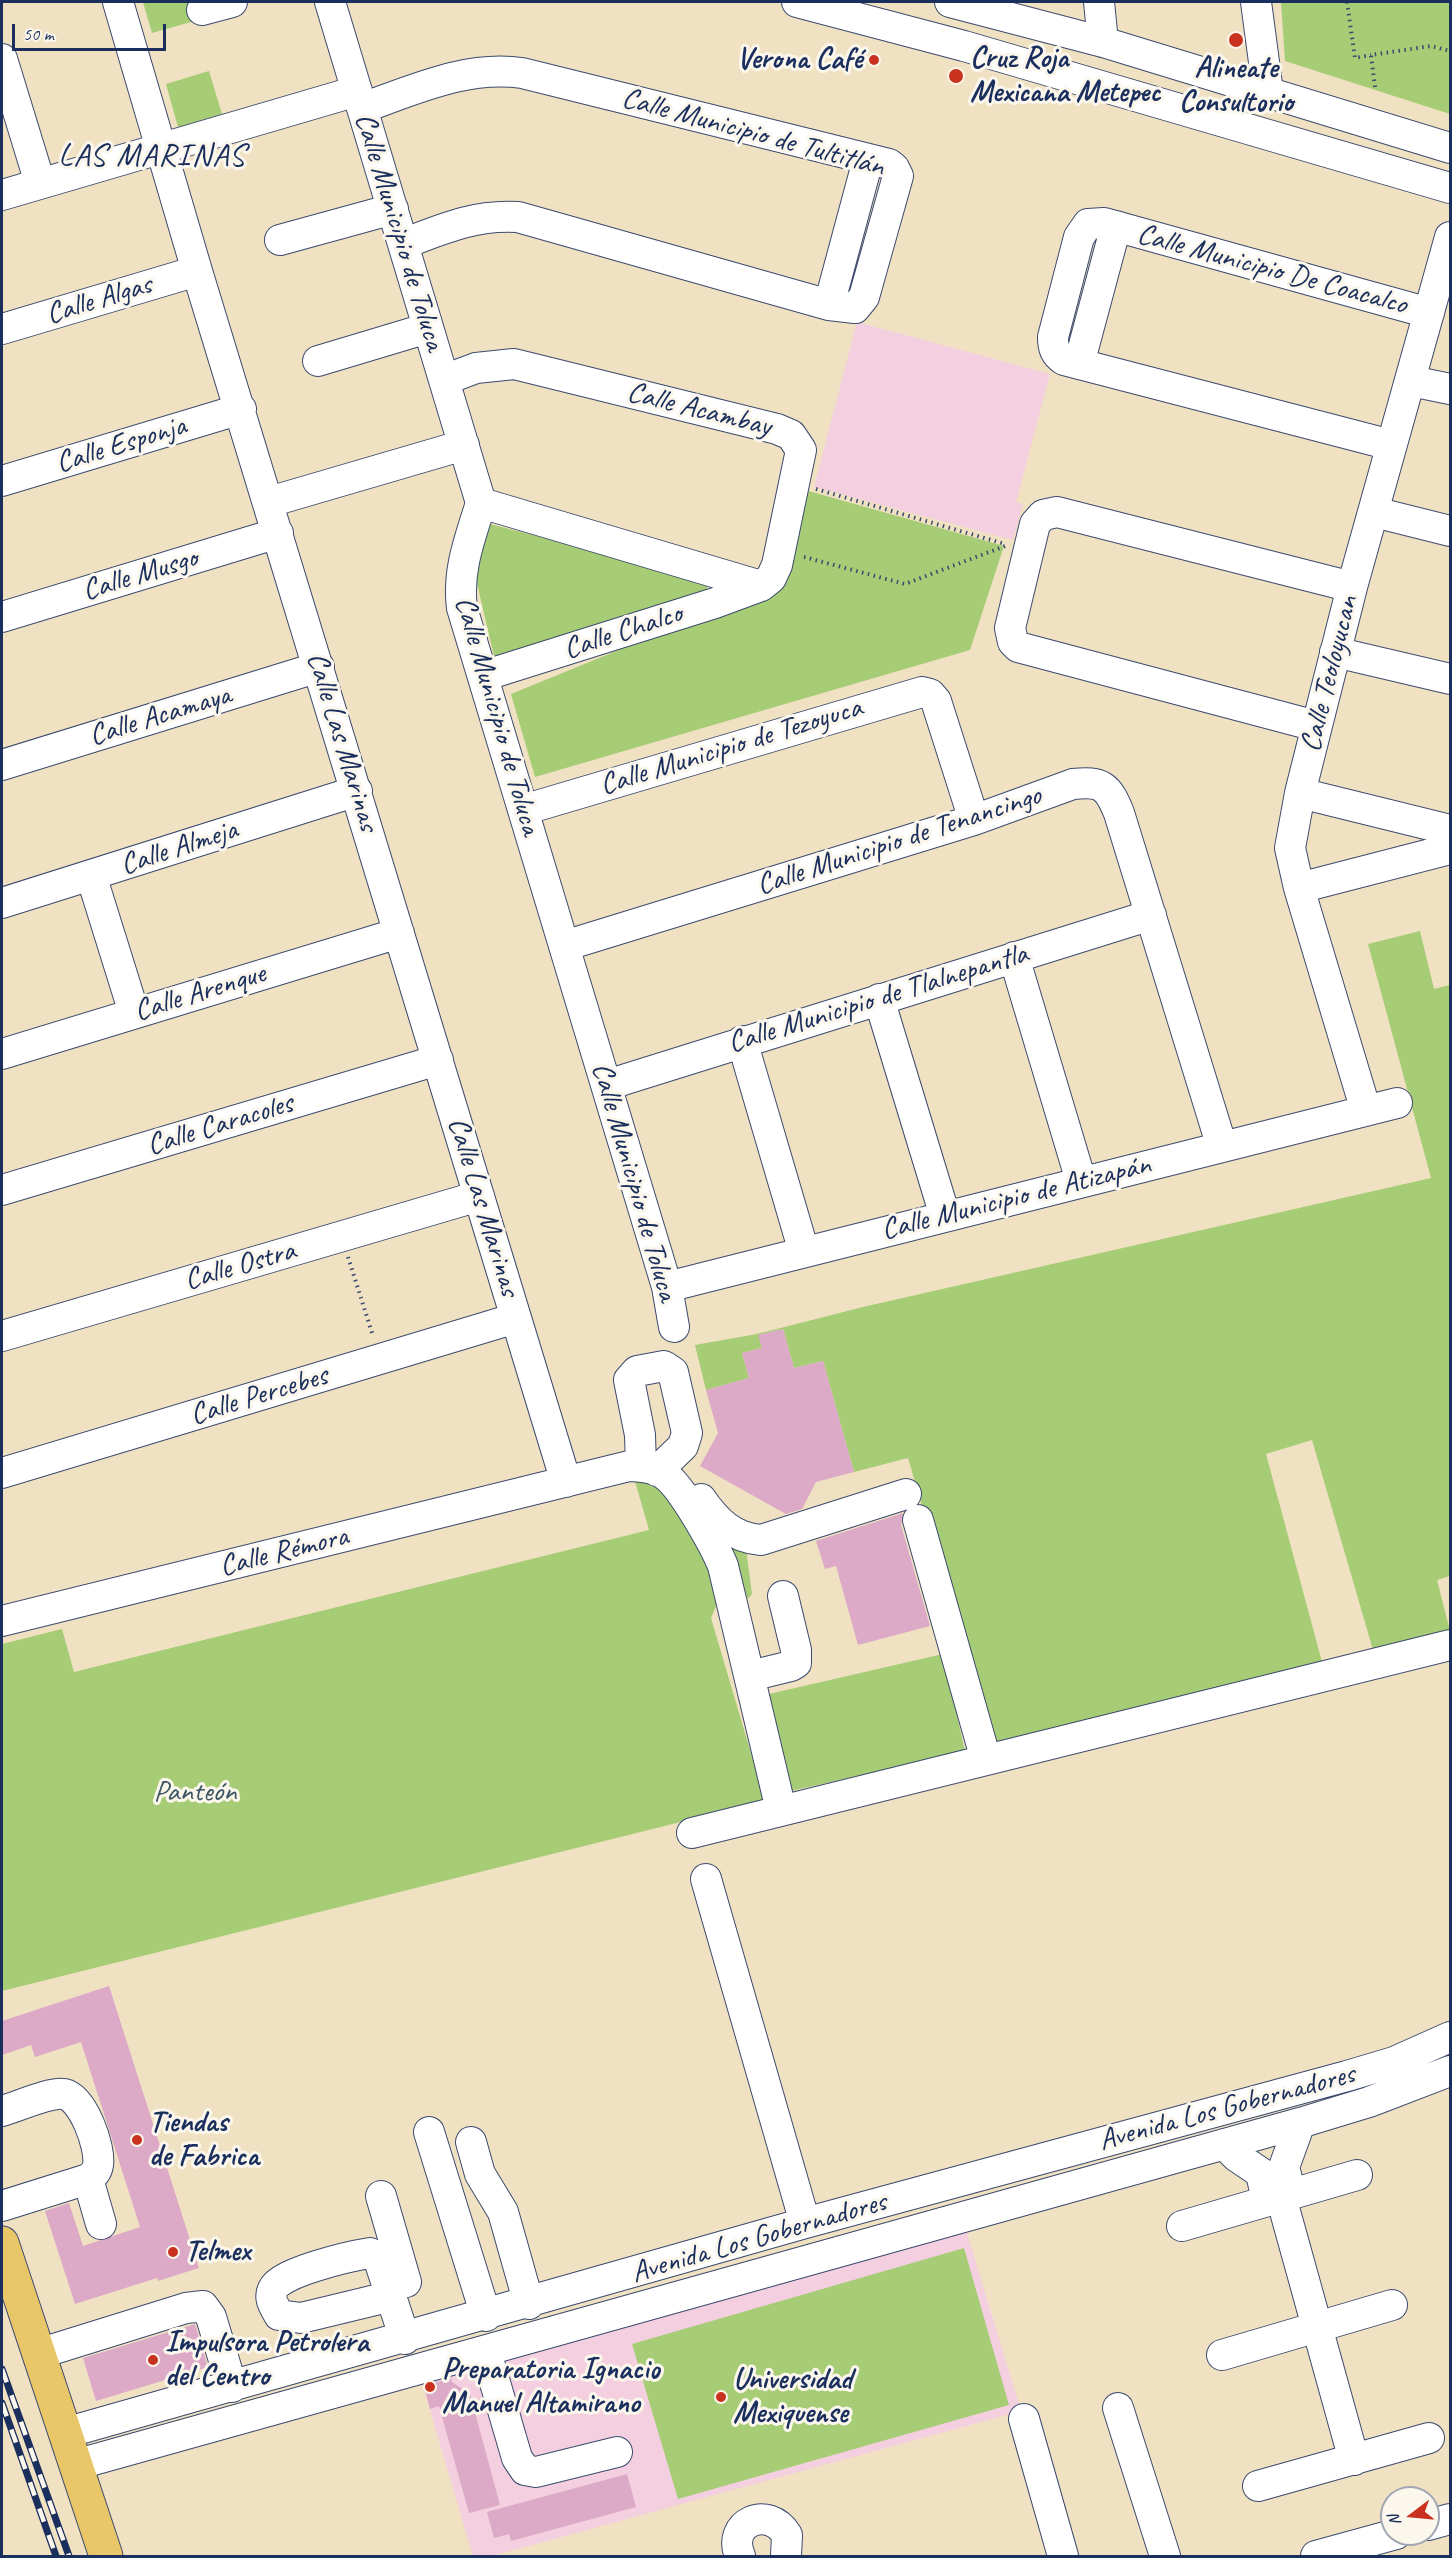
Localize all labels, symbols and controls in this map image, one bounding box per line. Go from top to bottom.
scale bar [15,12,170,50]
text: 50 m [23,23,54,45]
marker: Alineate Consultorio [1227,31,1245,49]
place label: Cruz Roja Mexicana Metepec [970,41,1160,112]
place label: Verona Café [736,42,862,78]
place label: Alineate Consultorio [1179,51,1293,122]
marker: Verona Café [867,53,881,67]
marker: Cruz Roja Mexicana Metepec [947,67,965,85]
street label: Calle Municipio de Tultitlán [618,81,888,185]
street label: Calle Municipio de Toluca [346,109,452,355]
district label: LAS MARINAS [59,138,245,176]
street label: Calle Municipio De Coacalco [1133,217,1411,323]
street label: Calle Algas [42,267,156,333]
street label: Calle Acambay [623,375,775,445]
street label: Calle Esponja [52,408,190,482]
street label: Calle Musgo [78,540,202,610]
street label: Calle Teoloyucan [1293,592,1367,756]
street label: Calle Municipio de Toluca [446,593,548,839]
street label: Calle Chalco [559,596,687,668]
street label: Calle Las Marinas [298,648,386,836]
street label: Calle Acamaya [85,677,235,755]
street label: Calle Municipio de Tezoyuca [596,690,866,804]
street label: Calle Municipio de Tenancingo [752,778,1046,904]
street label: Calle Almeja [116,812,242,884]
street label: Calle Municipio de Tlalnepantla [724,936,1032,1062]
street label: Calle Arenque [130,956,270,1030]
street label: Calle Municipio de Toluca [583,1059,685,1305]
street label: Calle Caracoles [143,1086,297,1164]
street label: Calle Las Marinas [439,1113,527,1301]
street label: Calle Municipio de Atizapán [878,1147,1154,1249]
street label: Calle Ostra [180,1233,300,1299]
street label: Calle Percebes [186,1358,332,1434]
street label: Calle Rémora [216,1519,352,1585]
park label: Panteón [153,1774,237,1810]
street label: Avenida Los Gobernadores [1095,2056,1359,2160]
place label: Tiendas de Fabrica [149,2105,259,2176]
marker: Tiendas de Fabrica [130,2133,144,2147]
street label: Avenida Los Gobernadores [627,2184,891,2292]
place label: Telmex [185,2234,250,2270]
marker: Telmex [166,2245,180,2259]
place label: Impulsora Petrolera del Centro [165,2325,369,2396]
place label: Preparatoria Ignacio Manuel Altamirano [442,2352,659,2422]
marker: Impulsora Petrolera del Centro [146,2353,160,2367]
place label: Universidad Mexiquense [733,2362,852,2432]
marker: Preparatoria Ignacio Manuel Altamirano [423,2380,437,2394]
marker: Universidad Mexiquense [714,2390,728,2404]
north arrow [1380,2486,1440,2546]
text: N [1384,2513,1406,2528]

